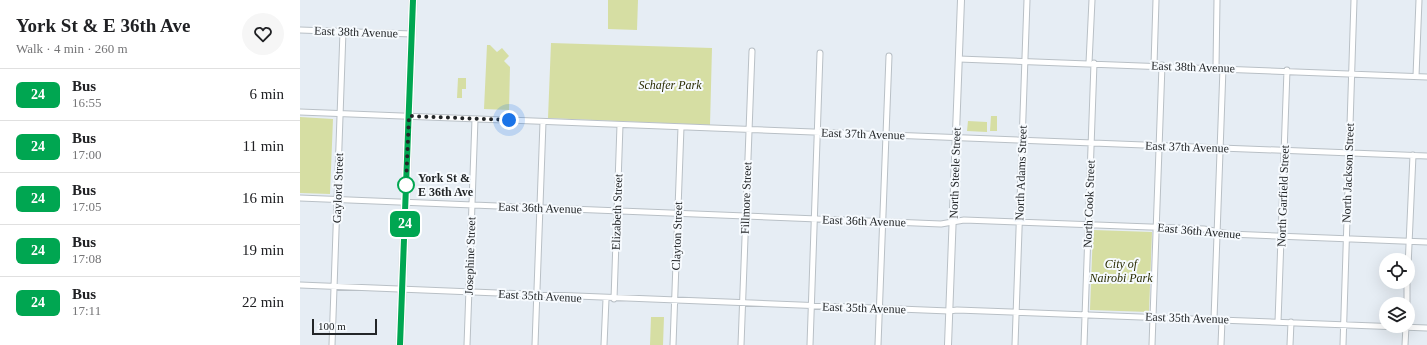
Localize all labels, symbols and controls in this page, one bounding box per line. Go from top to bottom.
button: heart [242,13,284,55]
text: York St & E 36th Ave [16,15,190,36]
street label: East 38th Avenue [314,24,398,40]
text: Walk · 4 min · 260 m [16,41,128,56]
street label: East 38th Avenue [1151,59,1235,75]
text: Bus [72,78,96,94]
park label: Schafer Park [639,78,702,92]
text: 6 min [249,86,284,102]
text: 24 [31,87,45,102]
text: 16:55 [72,95,102,110]
your location [499,110,519,130]
street label: North Jackson Street [1339,122,1357,223]
street label: North Adams Street [1012,124,1030,221]
street label: East 37th Avenue [821,126,905,142]
street label: North Steele Street [946,126,964,219]
text: Bus [72,130,96,146]
text: 11 min [242,138,284,154]
text: 24 [31,139,45,154]
street label: East 37th Avenue [1145,139,1229,155]
street label: North Garfield Street [1274,144,1292,247]
text: 17:00 [72,147,102,162]
street label: Gaylord Street [330,152,346,223]
street label: North Cook Street [1080,159,1098,248]
street label: Fillmore Street [738,161,754,234]
place label: York St & E 36th Ave [418,171,474,199]
street label: Elizabeth Street [609,173,625,250]
marker: York St & E 36th Ave [397,176,415,194]
text: Bus [72,182,96,198]
text: 16 min [242,190,284,206]
text: 24 [31,191,45,206]
text: 17:05 [72,199,102,214]
street label: East 36th Avenue [498,200,582,216]
street label: Clayton Street [669,201,685,271]
line badge: 24 [387,211,423,237]
street label: East 36th Avenue [822,213,906,229]
text: 24 [398,216,412,231]
street label: Josephine Street [462,216,478,295]
street label: East 36th Avenue [1157,220,1241,242]
text: Bus [72,234,96,250]
text: 19 min [242,242,284,258]
text: 24 [31,243,45,258]
text: 17:08 [72,251,102,266]
map controls [1379,253,1415,333]
button: locate [1379,253,1415,289]
park label: City of Nairobi Park [1088,257,1153,285]
text: Bus [72,286,96,302]
street label: East 35th Avenue [498,287,582,305]
text: 22 min [242,294,284,310]
text: 24 [31,295,45,310]
button: layers [1379,297,1415,333]
street label: East 35th Avenue [822,300,906,316]
text: 17:11 [72,303,101,318]
street label: East 35th Avenue [1145,310,1229,326]
scale bar [312,317,377,336]
text: 100 m [318,320,346,332]

